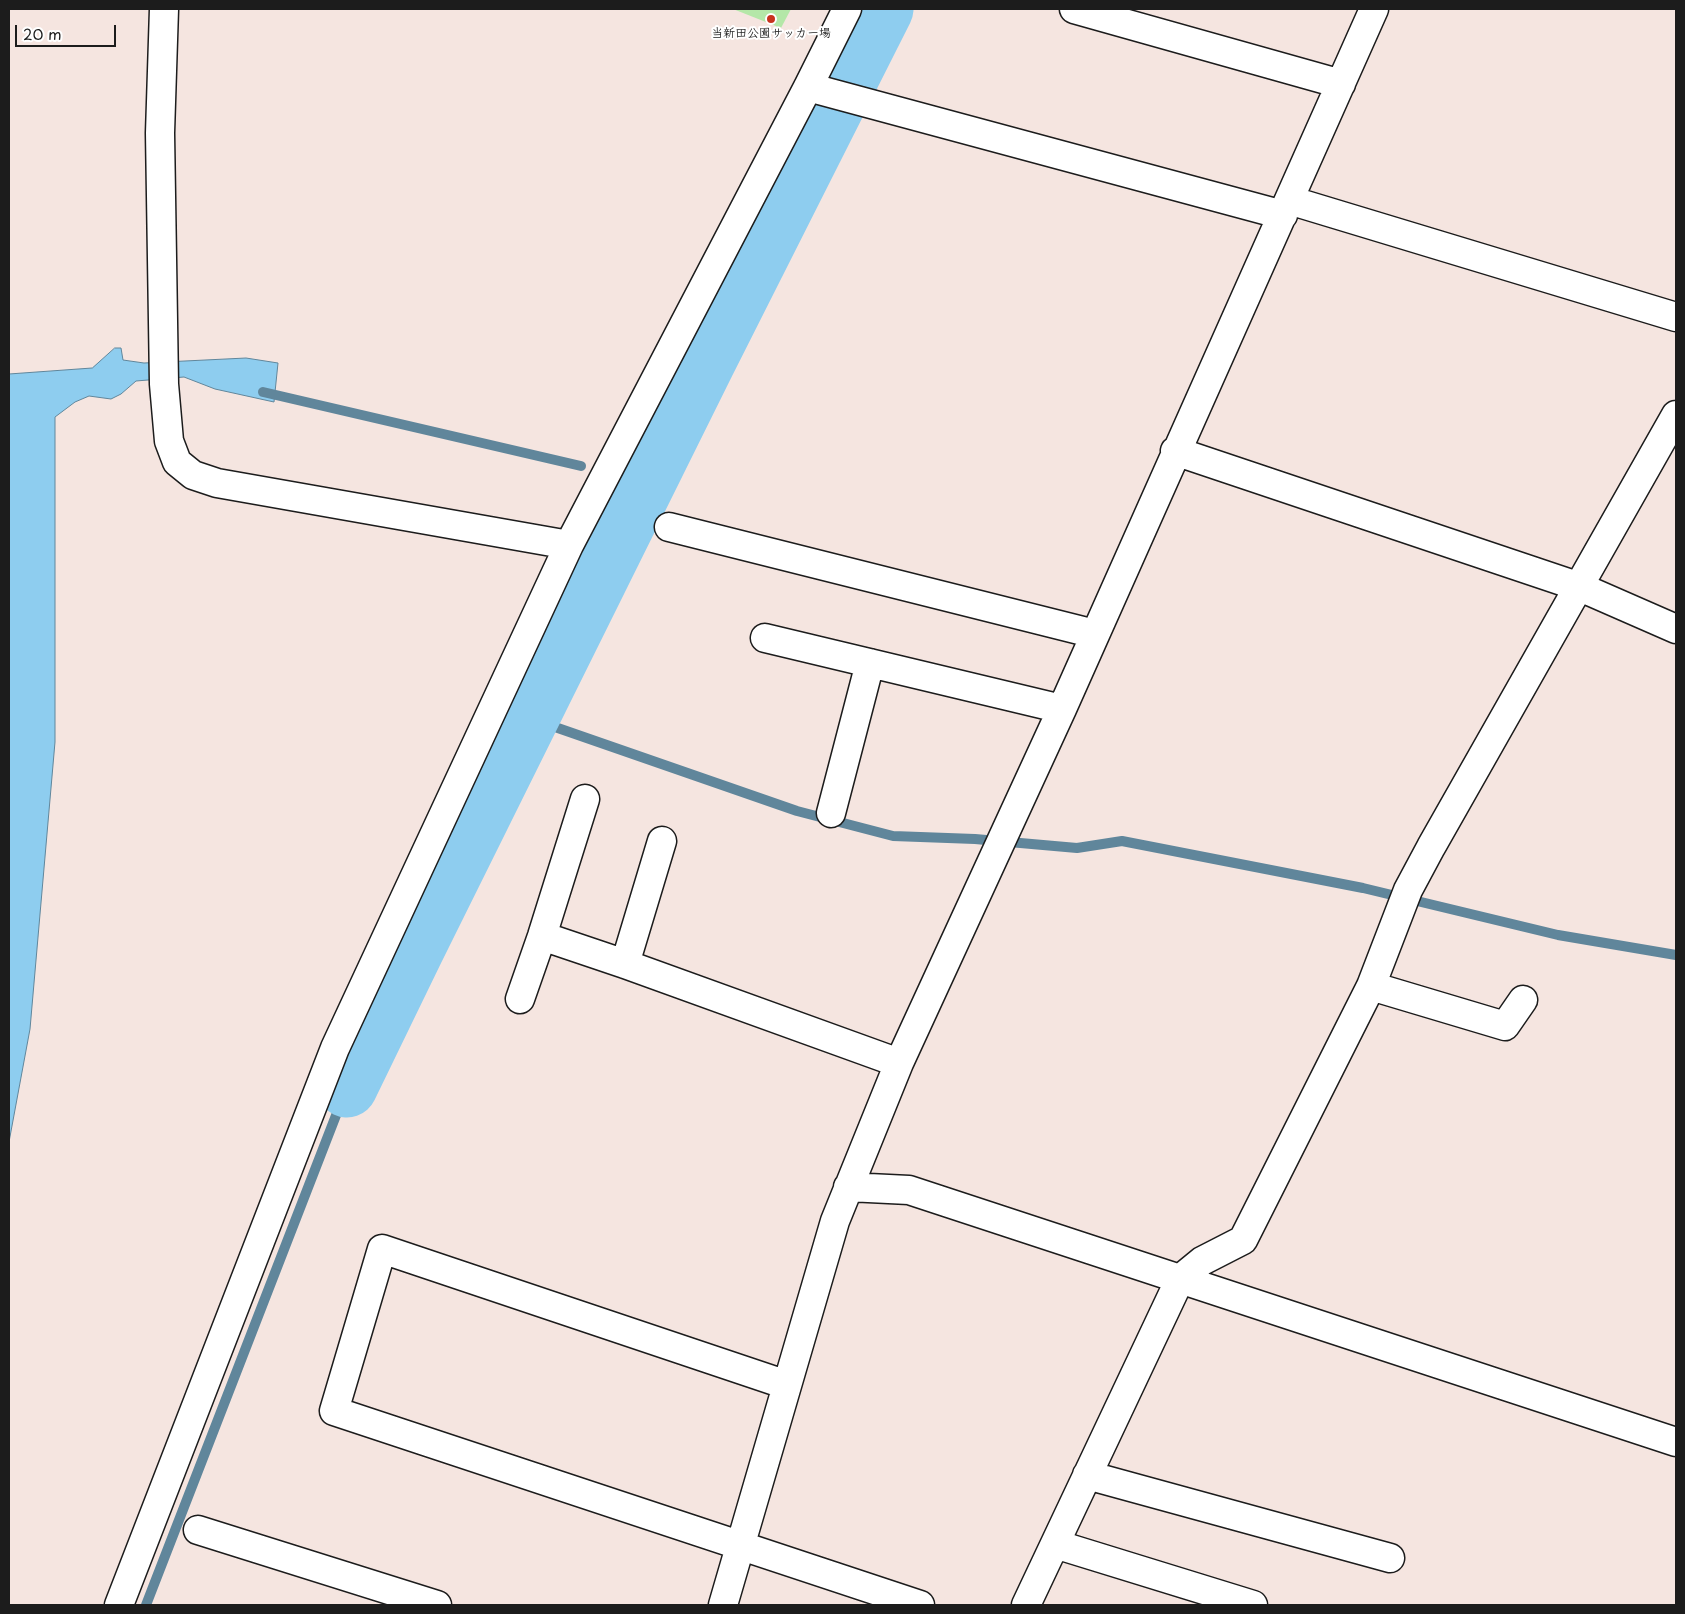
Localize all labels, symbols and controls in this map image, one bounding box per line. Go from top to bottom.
marker: 当新田公園サッカー場 [765,13,777,25]
scale bar [18,15,119,47]
text: 20 m [23,22,62,45]
place label: 当新田公園サッカー場 [711,27,831,41]

